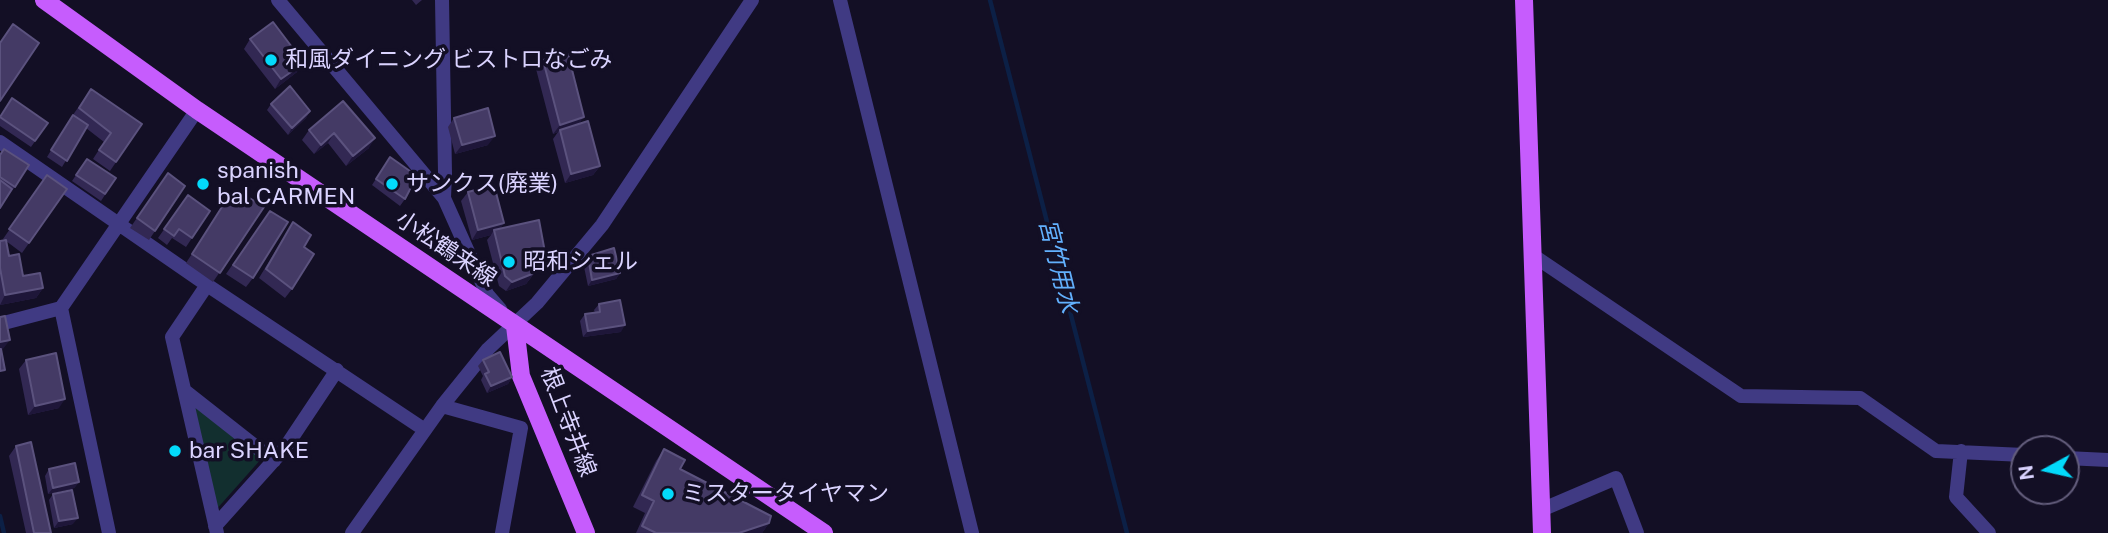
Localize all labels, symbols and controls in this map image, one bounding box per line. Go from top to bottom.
place label: 和風ダイニング ビストロなごみ [285,46,613,74]
marker: 和風ダイニング ビストロなごみ [263,52,279,68]
place label: spanish bal CARMEN [217,157,355,211]
place label: サンクス(廃業) [406,170,558,198]
marker: spanish bal CARMEN [195,176,211,192]
marker: サンクス(廃業) [384,176,400,192]
street label: 小松鶴来線 [391,205,501,293]
water label: 宮竹用水 [1032,216,1084,316]
place label: 昭和シェル [523,248,638,276]
marker: 昭和シェル [501,254,517,270]
street label: 根上寺井線 [535,363,601,481]
north arrow [2010,435,2080,505]
place label: bar SHAKE [189,437,309,465]
marker: bar SHAKE [167,443,183,459]
text: N [2014,464,2038,482]
place label: ミスタータイヤマン [682,480,889,508]
marker: ミスタータイヤマン [660,486,676,502]

